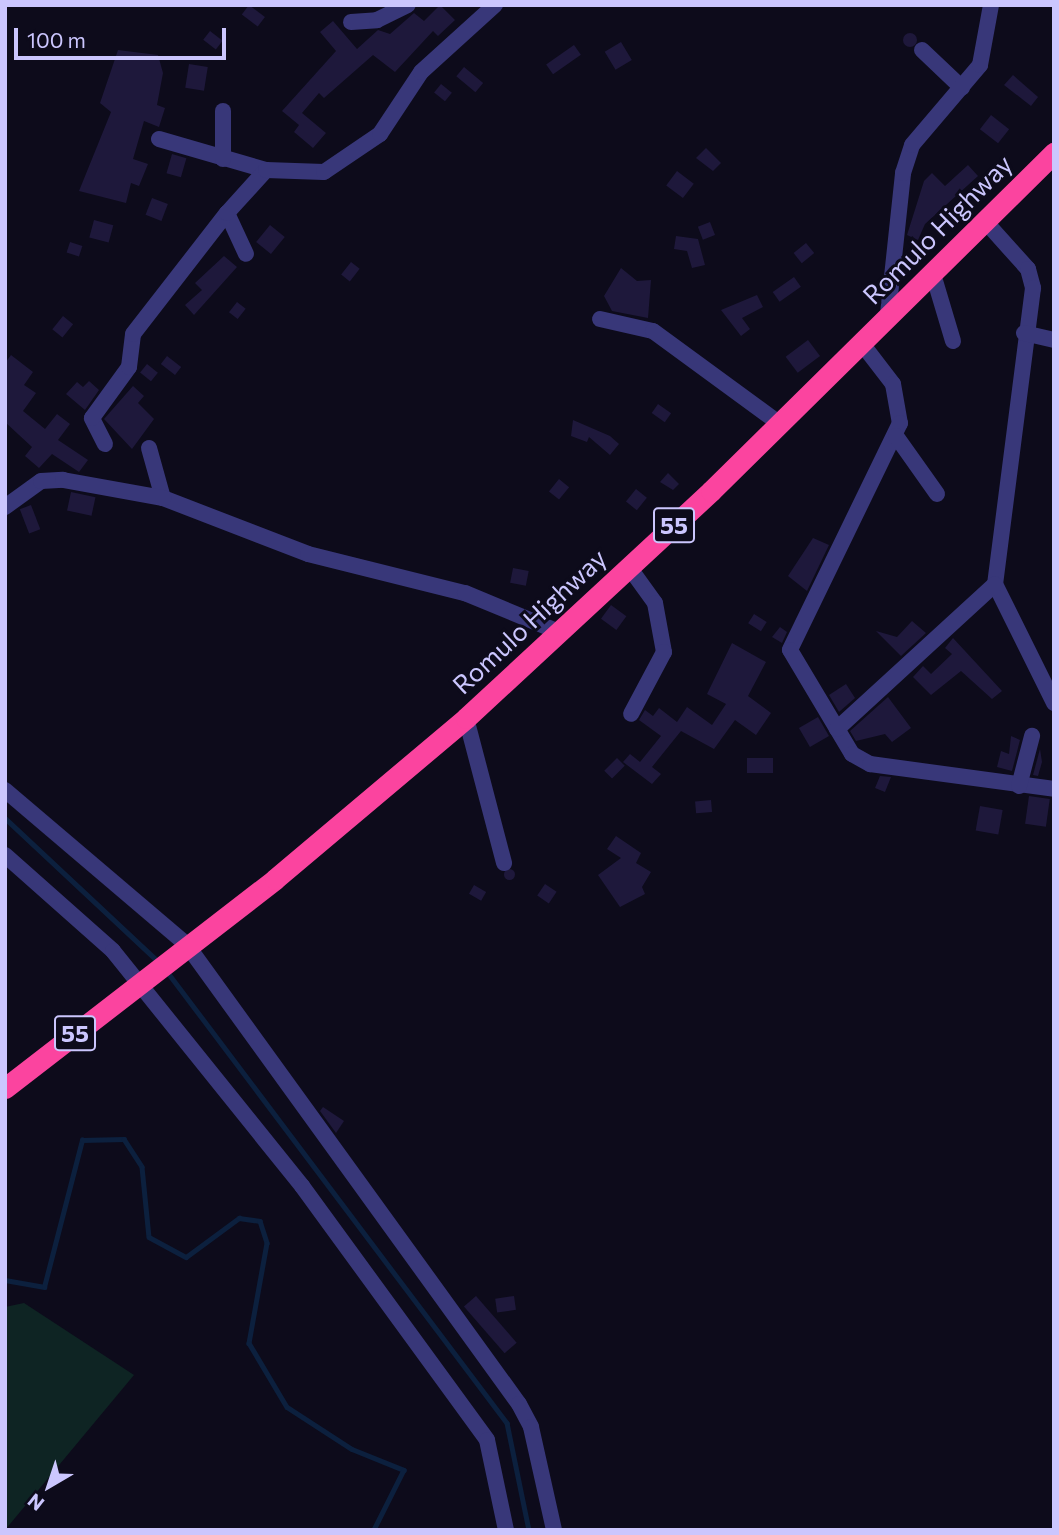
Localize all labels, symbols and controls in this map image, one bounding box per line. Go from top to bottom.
scale bar [18,14,229,58]
text: 100 m [27,27,86,52]
street label: Romulo Highway [856,148,1018,310]
road number: 55 [653,504,695,546]
street label: Romulo Highway [446,542,612,700]
road number: 55 [54,1013,96,1054]
north arrow [14,1451,84,1521]
text: N [23,1489,48,1516]

